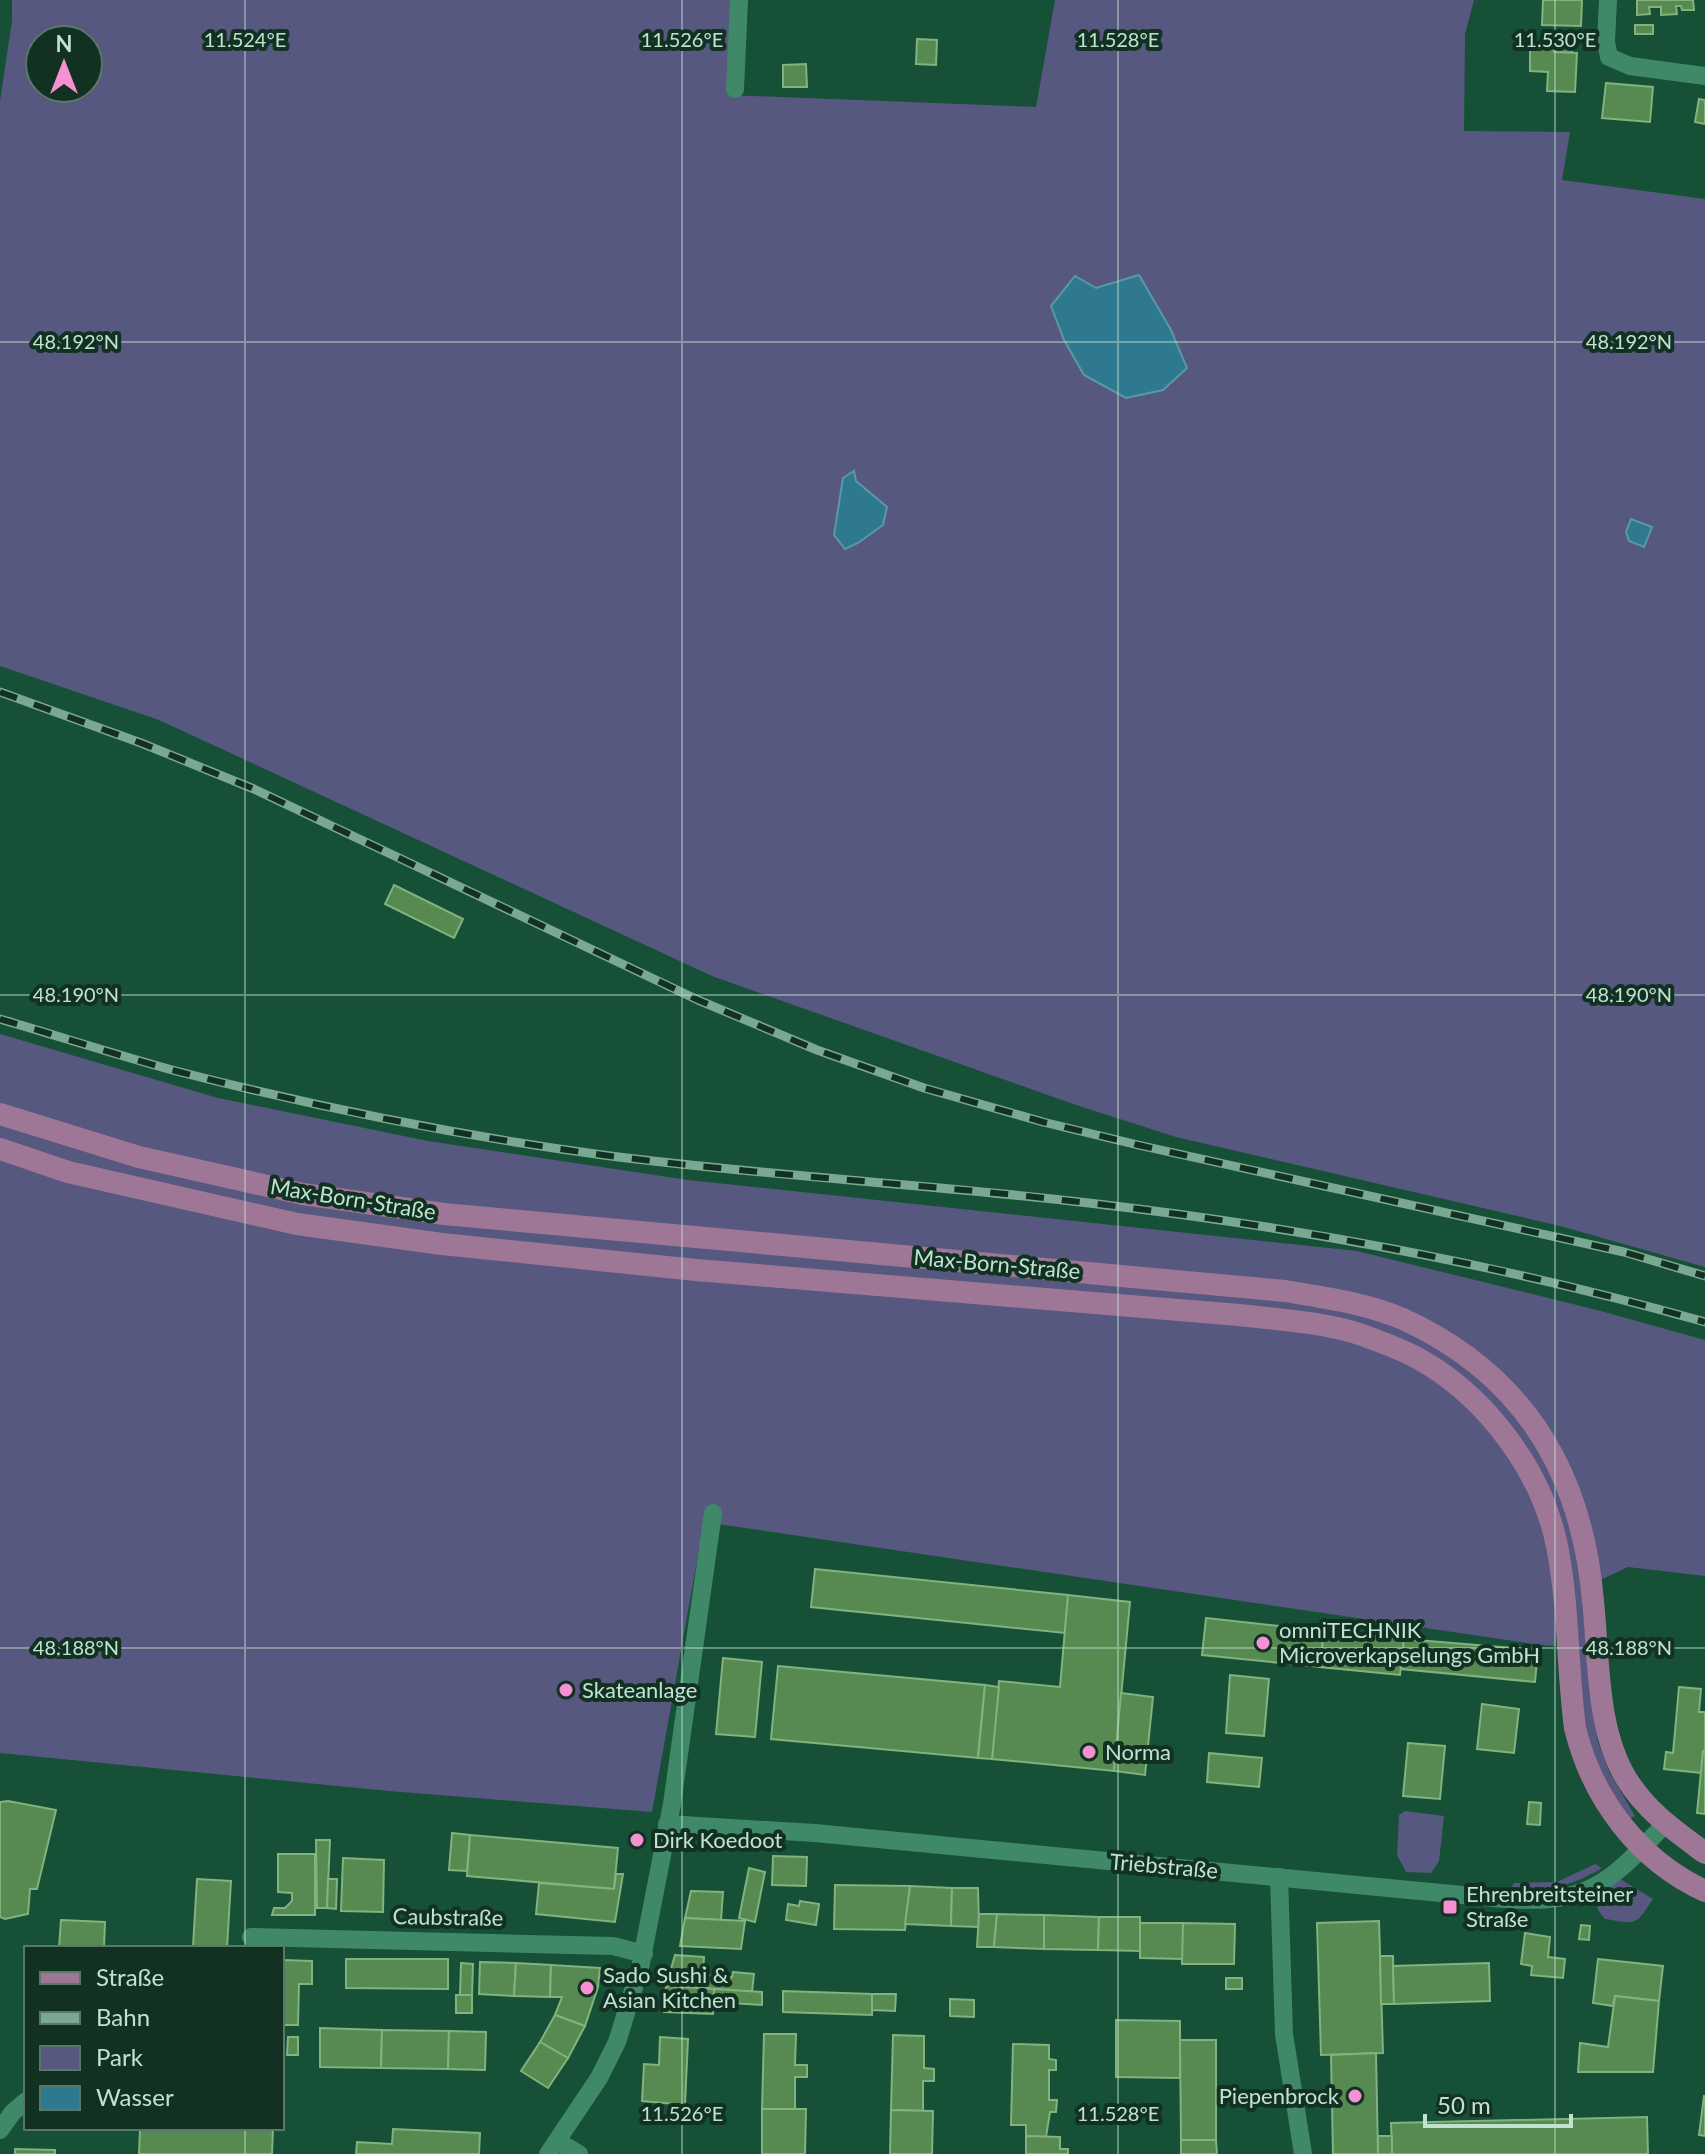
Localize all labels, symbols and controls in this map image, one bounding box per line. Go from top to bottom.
north arrow [24,24,104,104]
text: 11.524°E [204,27,286,51]
text: 11.526°E [641,27,723,51]
text: 11.528°E [1077,27,1159,51]
text: 11.530°E [1514,27,1596,51]
text: N [56,30,72,57]
text: 48.192°N [33,329,119,353]
text: 48.192°N [1586,329,1672,353]
text: 48.190°N [33,982,119,1006]
text: 48.190°N [1586,982,1672,1006]
street label: Max-Born-Straße [268,1172,438,1225]
street label: Max-Born-Straße [913,1243,1082,1284]
place label: omniTECHNIK Microverkapselungs GmbH [1279,1616,1540,1668]
marker: omniTECHNIK Microverkapselungs GmbH [1254,1634,1272,1652]
text: 48.188°N [33,1635,119,1659]
text: 48.188°N [1586,1635,1672,1659]
place label: Skateanlage [582,1676,697,1703]
marker: Skateanlage [557,1681,575,1699]
place label: Norma [1105,1738,1171,1765]
marker: Norma [1080,1743,1098,1761]
place label: Dirk Koedoot [653,1826,783,1853]
marker: Dirk Koedoot [628,1831,646,1849]
street label: Triebstraße [1109,1847,1219,1884]
place label: Ehrenbreitsteiner Straße [1466,1880,1633,1932]
marker: Ehrenbreitsteiner Straße [1441,1898,1459,1916]
street label: Caubstraße [392,1902,504,1931]
legend [24,1946,284,2130]
place label: Sado Sushi & Asian Kitchen [603,1961,736,2013]
text: Straße [96,1962,164,1991]
marker: Sado Sushi & Asian Kitchen [578,1979,596,1997]
text: Bahn [96,2002,150,2031]
text: Park [96,2042,144,2071]
scale bar [1425,2078,1571,2128]
text: Wasser [96,2082,174,2111]
place label: Piepenbrock [1219,2082,1340,2109]
marker: Piepenbrock [1346,2087,1364,2105]
text: 50 m [1437,2090,1491,2119]
text: 11.526°E [641,2101,723,2125]
text: 11.528°E [1077,2101,1159,2125]

